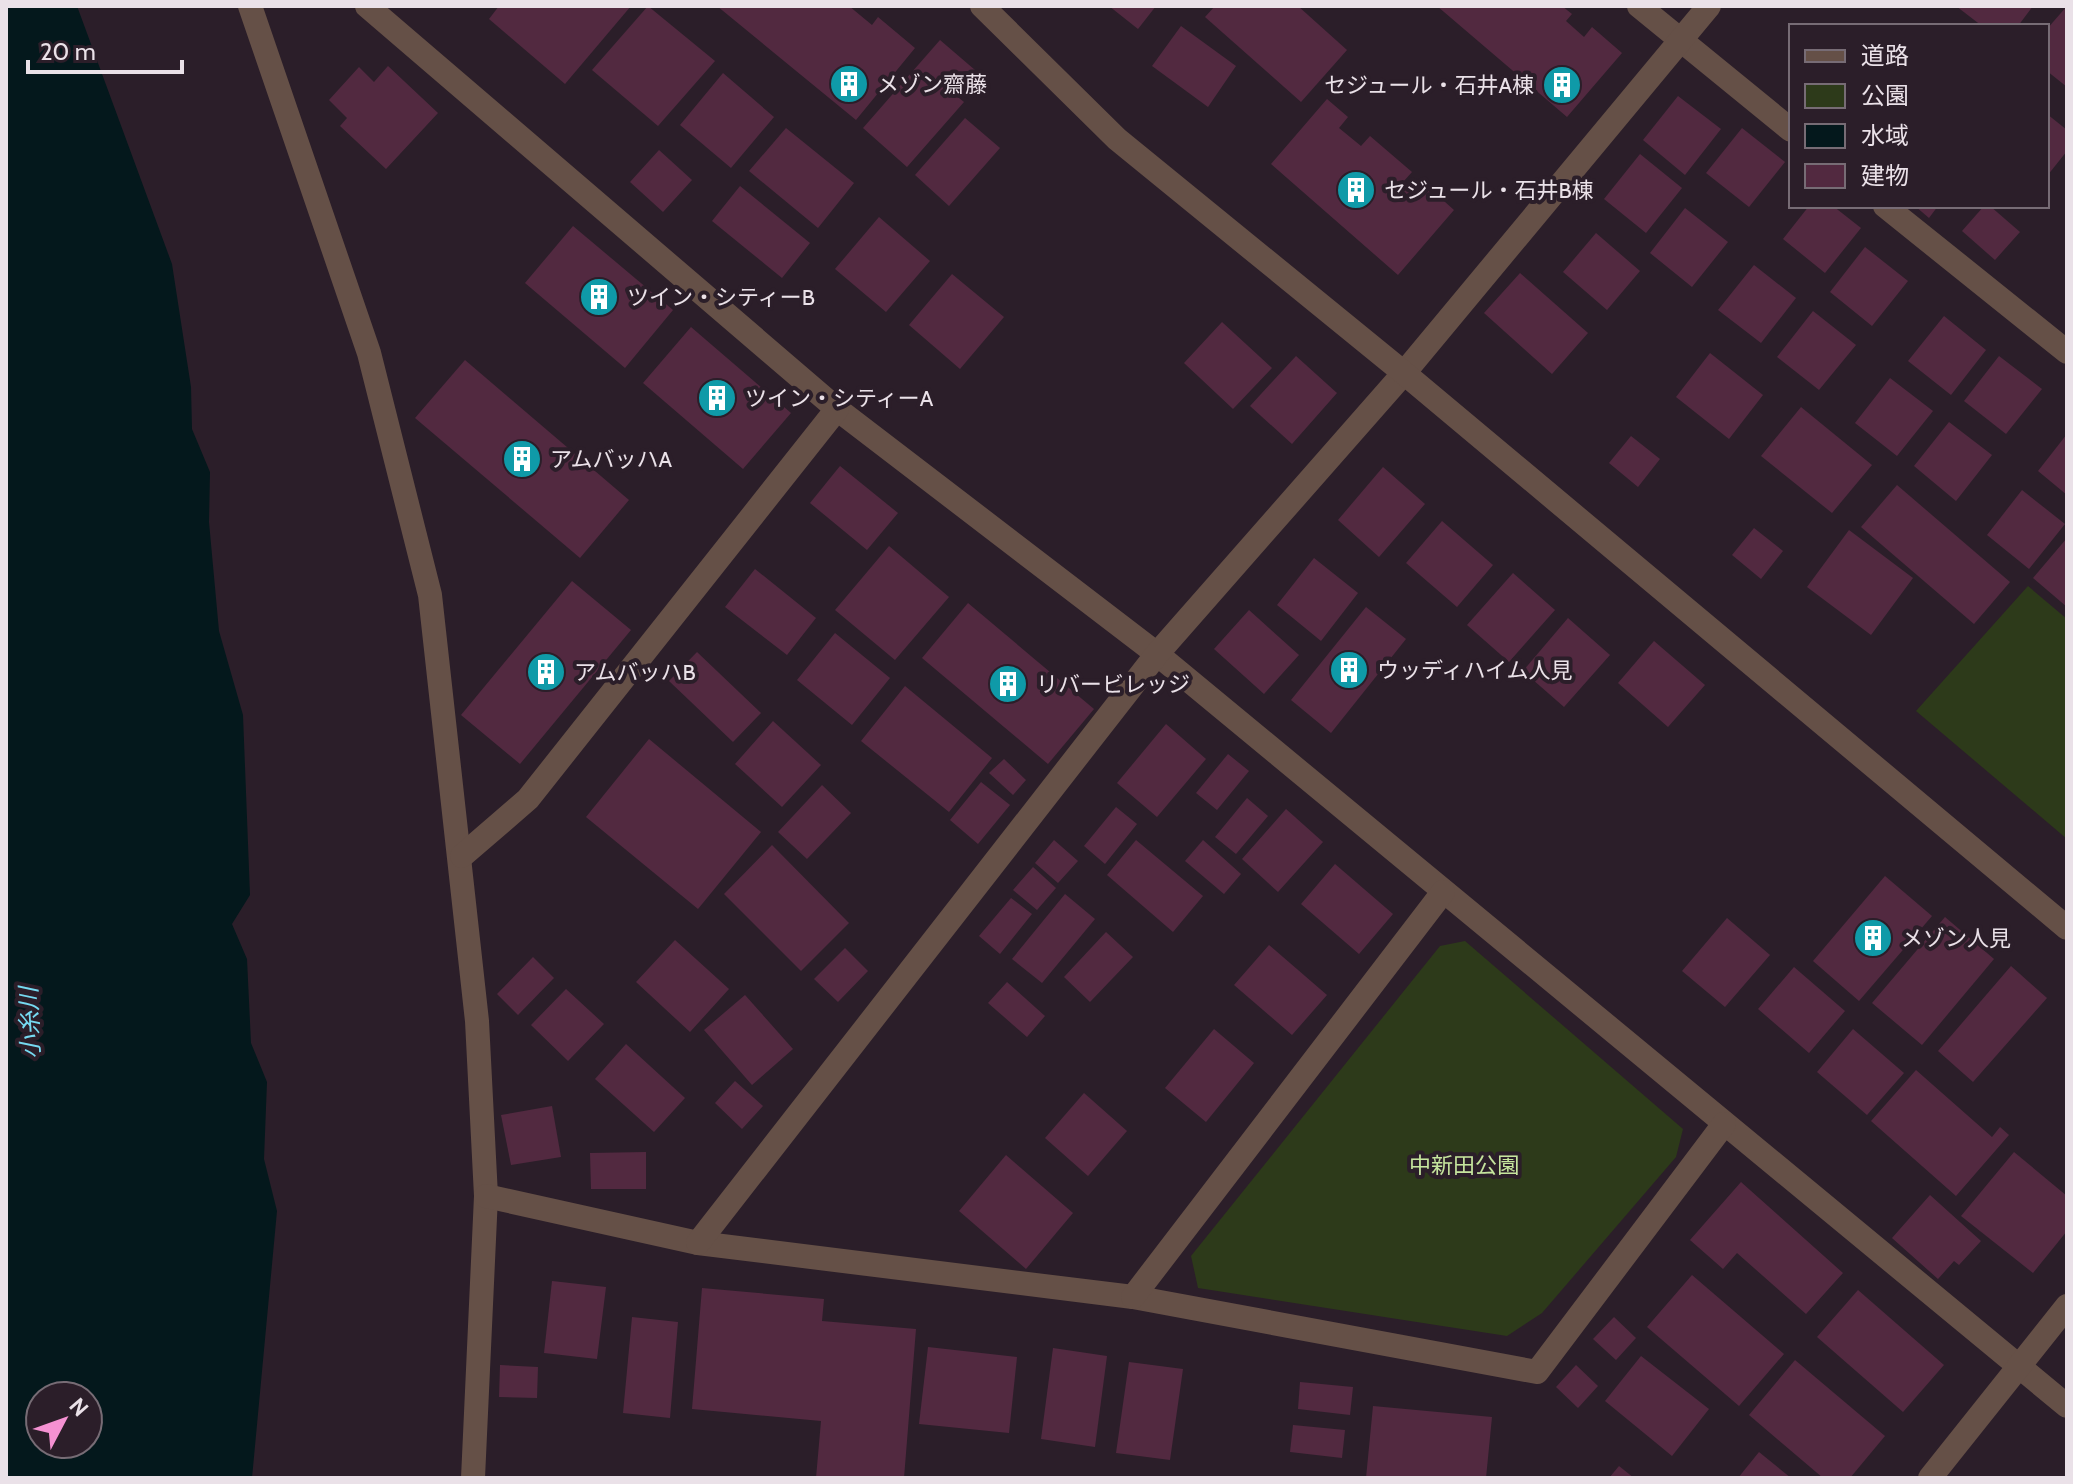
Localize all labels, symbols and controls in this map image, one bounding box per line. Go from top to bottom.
scale bar [28,24,182,74]
legend [1789,24,2049,208]
text: 20 m [40,37,96,66]
text: 道路 [1861,41,1909,70]
building icon: メゾン齋藤 [828,63,870,105]
building icon: セジュール・石井A棟 [1541,64,1583,106]
place label: メゾン齋藤 [877,71,987,98]
place label: セジュール・石井A棟 [1324,72,1534,99]
text: 公園 [1861,81,1909,110]
text: 水域 [1861,121,1909,150]
text: 建物 [1861,161,1909,190]
building icon: セジュール・石井B棟 [1335,169,1377,211]
place label: セジュール・石井B棟 [1384,177,1594,204]
building icon: ツイン・シティーB [578,276,620,318]
place label: ツイン・シティーB [627,284,815,311]
building icon: ツイン・シティーA [696,377,738,419]
place label: ツイン・シティーA [745,385,934,412]
building icon: アムバッハA [501,438,543,480]
place label: アムバッハA [550,446,672,473]
building icon: ウッディハイム人見 [1328,649,1370,691]
building icon: アムバッハB [525,651,567,693]
place label: ウッディハイム人見 [1377,657,1573,684]
place label: アムバッハB [574,659,696,686]
building icon: リバービレッジ [987,663,1029,705]
place label: リバービレッジ [1036,671,1190,698]
building icon: メゾン人見 [1852,917,1894,959]
place label: メゾン人見 [1901,925,2011,952]
water label: 小糸川 [14,984,45,1060]
park label: 中新田公園 [1409,1152,1519,1179]
north arrow [24,1380,104,1460]
text: N [63,1392,94,1422]

